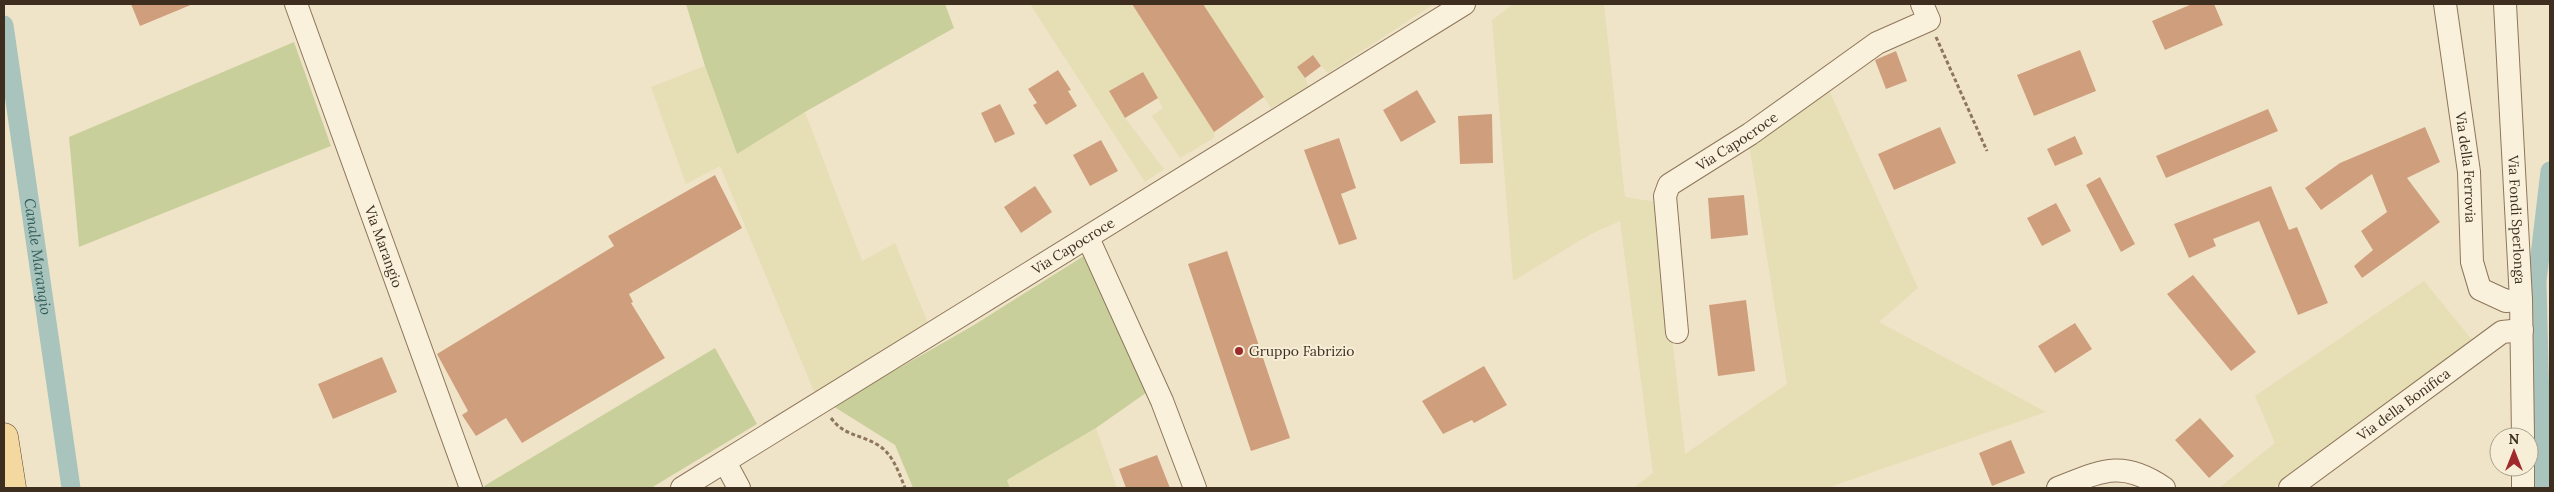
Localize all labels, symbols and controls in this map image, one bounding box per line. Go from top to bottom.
street label: Via Capocroce [1692,108,1782,175]
street label: Via della Ferrovia [2451,110,2480,223]
street label: Via Fondi Sperlonga [2504,154,2529,285]
water label: Canale Marangio [20,197,56,316]
street label: Via Marangio [360,202,407,290]
street label: Via Capocroce [1028,213,1118,279]
place label: Gruppo Fabrizio [1249,342,1354,360]
marker: Gruppo Fabrizio [1233,345,1245,357]
street label: Via della Bonifica [2353,364,2454,445]
north arrow [2489,427,2539,477]
text: N [2509,430,2520,448]

